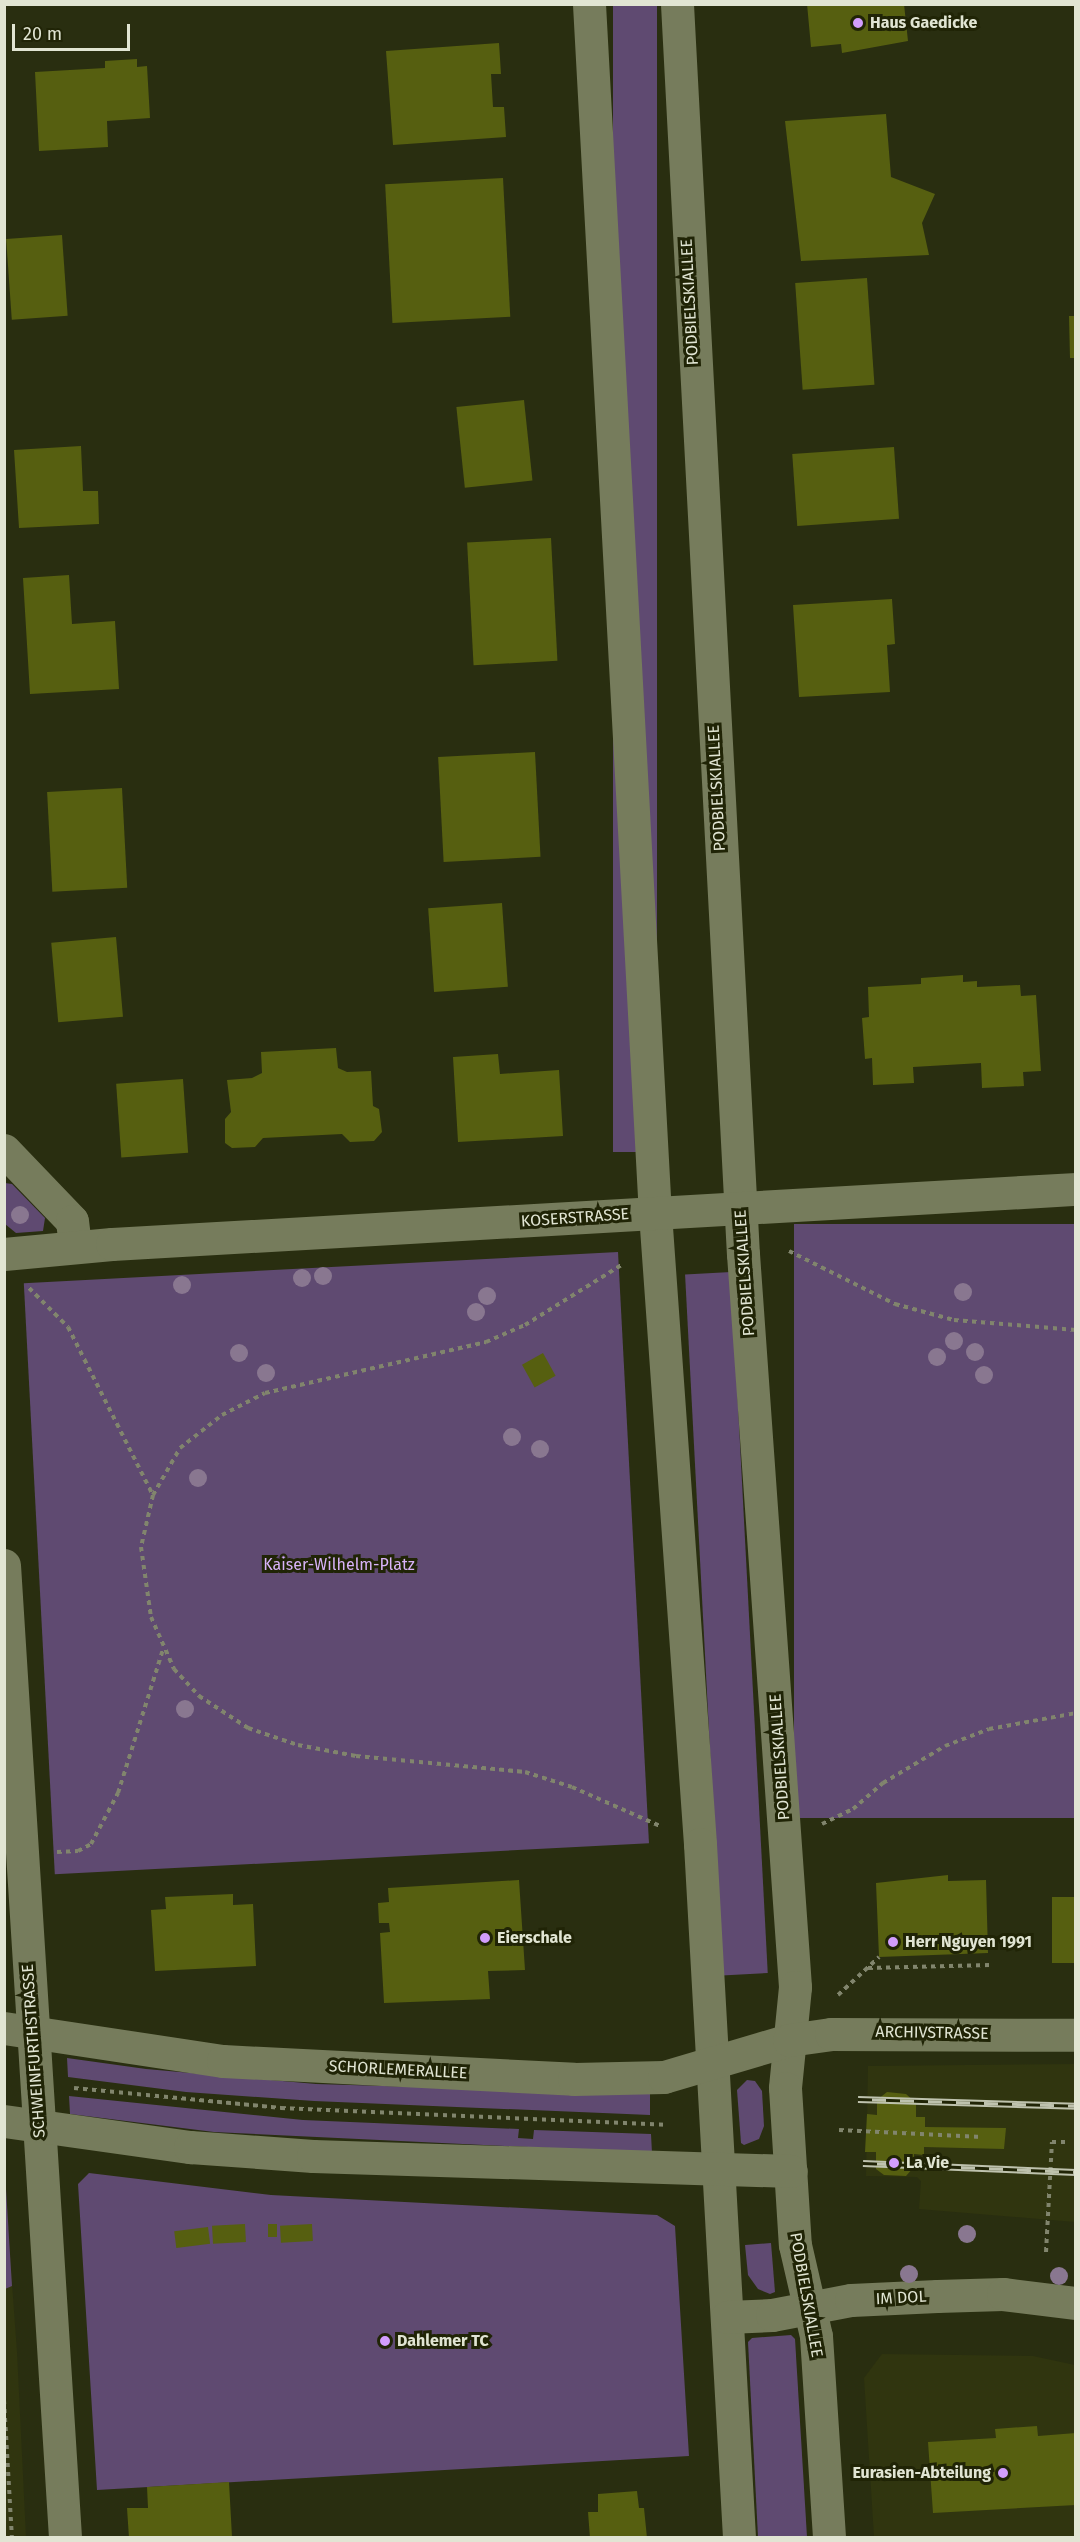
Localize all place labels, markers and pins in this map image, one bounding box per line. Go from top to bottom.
place label: Haus Gaedicke [870,13,977,33]
marker: Haus Gaedicke [851,16,865,30]
place label: Eierschale [497,1928,572,1948]
marker: Eierschale [478,1931,492,1945]
place label: Herr Nguyen 1991 [905,1932,1032,1952]
marker: Herr Nguyen 1991 [886,1935,900,1949]
place label: La Vie [906,2153,949,2173]
marker: La Vie [887,2156,901,2170]
place label: Dahlemer TC [397,2331,489,2351]
marker: Dahlemer TC [378,2334,392,2348]
place label: Eurasien-Abteilung [852,2463,991,2483]
marker: Eurasien-Abteilung [996,2466,1010,2480]

